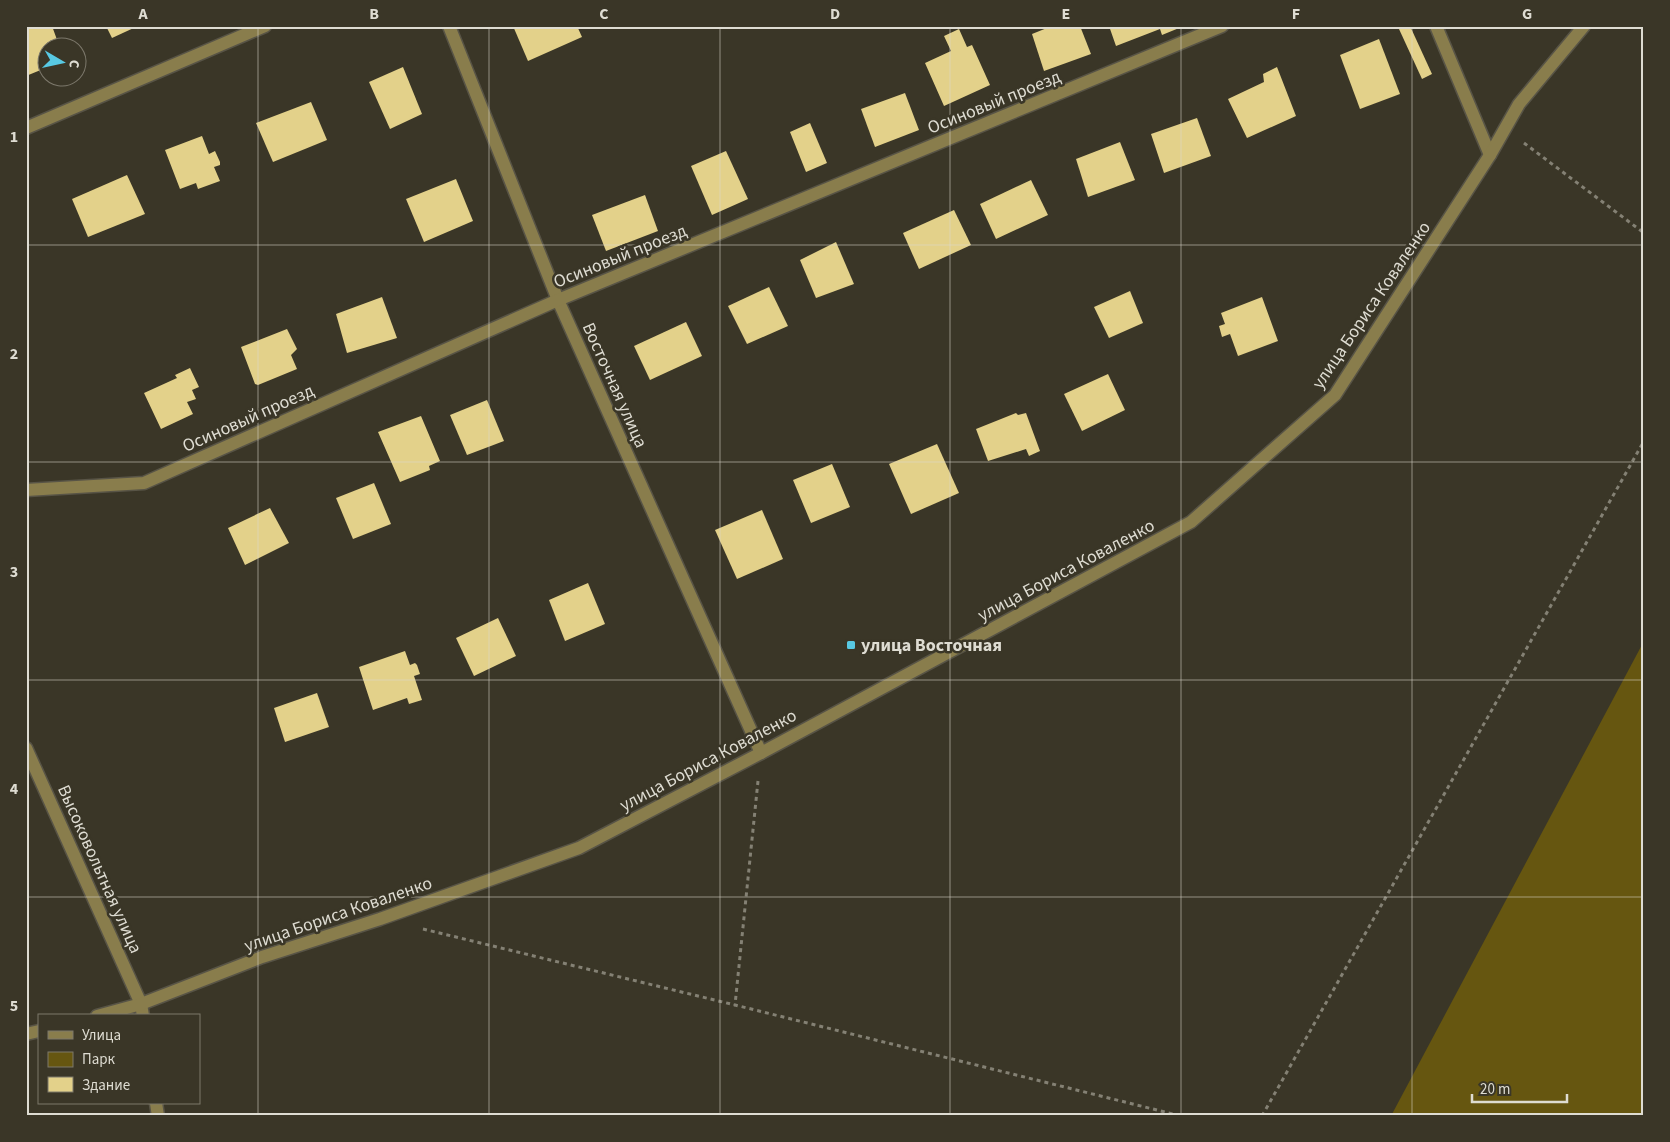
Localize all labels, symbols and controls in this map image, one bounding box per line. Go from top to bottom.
text: A [137,3,148,25]
text: B [369,3,379,25]
text: C [599,3,609,25]
text: D [830,3,840,25]
text: E [1062,3,1070,25]
text: F [1292,3,1300,25]
text: G [1522,3,1532,25]
north arrow [38,38,88,88]
text: С [63,58,84,69]
street label: Осиновый проезд [924,64,1065,141]
text: 1 [10,126,18,148]
street label: улица Бориса Коваленко [1306,217,1437,394]
street label: Осиновый проезд [550,218,691,295]
street label: Восточная улица [576,319,653,452]
text: 2 [10,343,18,365]
street label: Осиновый проезд [178,378,318,459]
street label: улица Бориса Коваленко [973,513,1159,628]
text: 3 [10,561,18,583]
place label: улица Восточная [861,633,1002,658]
marker: улица Восточная [845,639,857,651]
street label: улица Бориса Коваленко [615,703,801,818]
text: 4 [10,778,19,800]
street label: Высоковольтная улица [51,781,148,957]
street label: улица Бориса Коваленко [241,871,435,958]
text: 5 [10,995,18,1017]
legend [38,1014,200,1104]
text: Улица [82,1025,121,1046]
text: Парк [82,1049,116,1070]
scale bar [1472,1072,1568,1104]
text: Здание [82,1075,130,1096]
text: 20 m [1480,1079,1510,1100]

